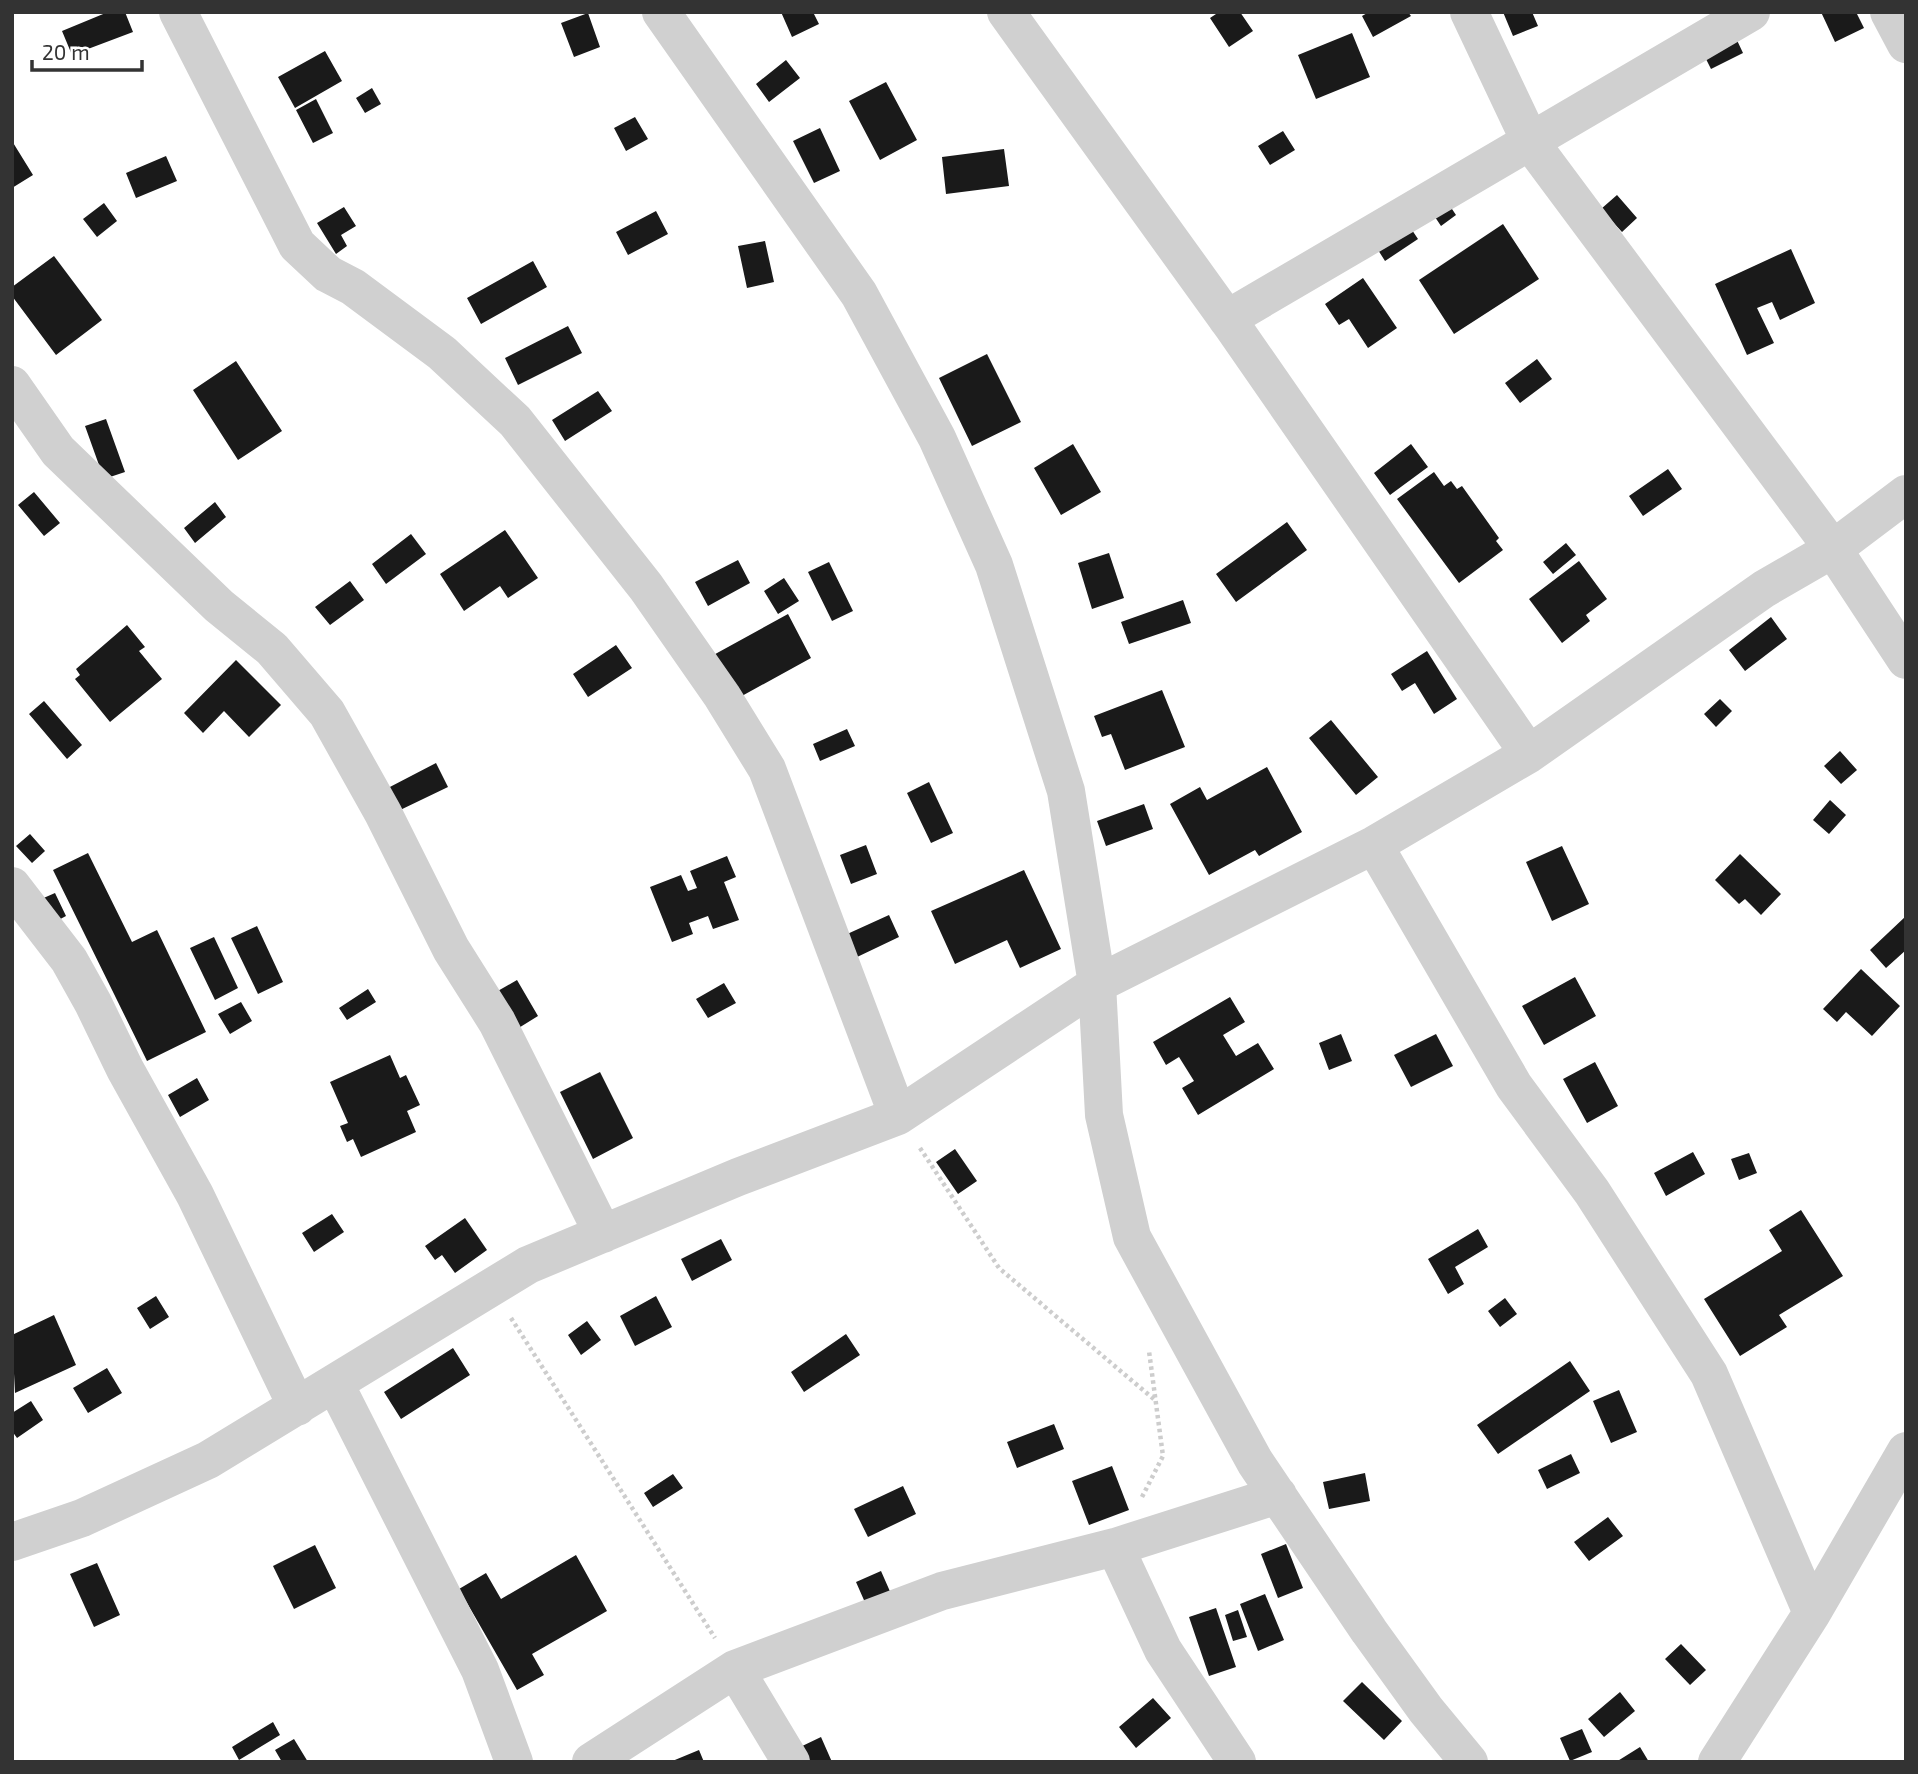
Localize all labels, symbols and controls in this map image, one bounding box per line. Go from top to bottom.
scale bar [32,28,142,72]
text: 20 m [42,39,90,64]

